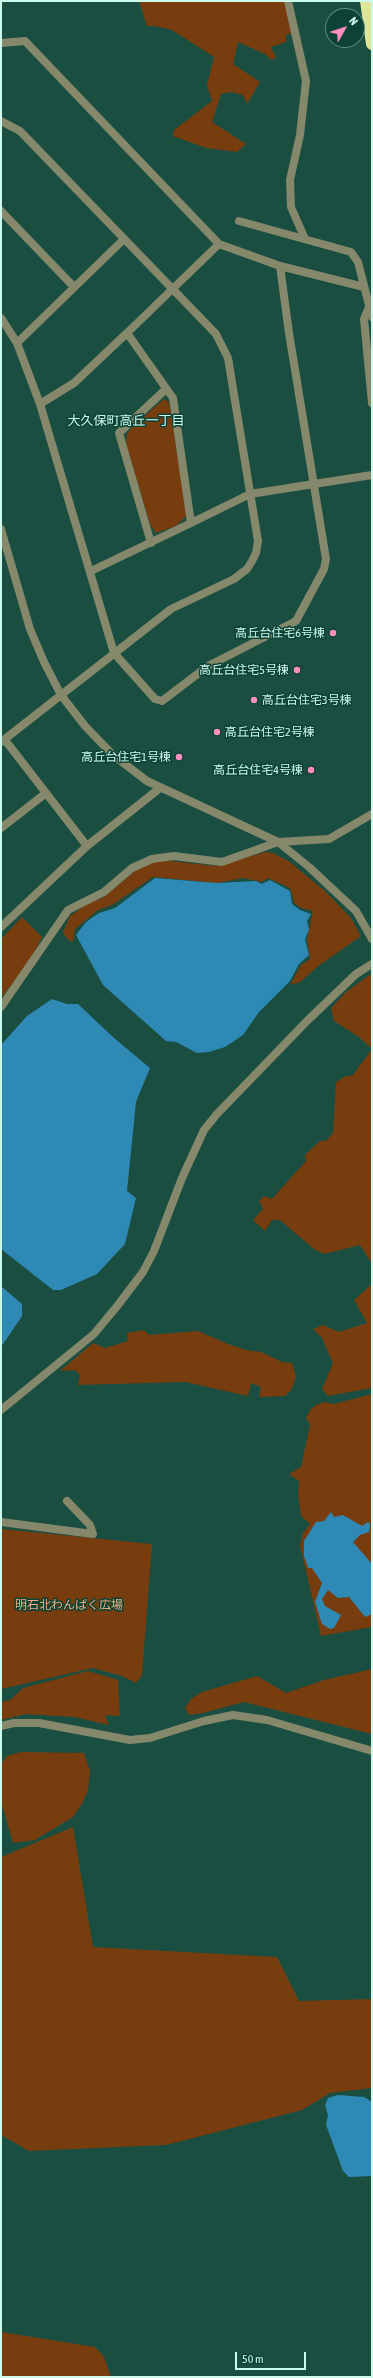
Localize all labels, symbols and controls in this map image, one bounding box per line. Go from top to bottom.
north arrow [325,8,365,48]
text: N [347,15,360,27]
district label: 大久保町高丘一丁目 [68,413,184,429]
place label: 高丘台住宅6号棟 [235,626,325,640]
marker: 高丘台住宅6号棟 [328,628,338,638]
place label: 高丘台住宅5号棟 [199,663,289,677]
marker: 高丘台住宅5号棟 [292,665,302,675]
place label: 高丘台住宅3号棟 [262,693,352,707]
marker: 高丘台住宅3号棟 [249,695,259,705]
place label: 高丘台住宅2号棟 [225,725,315,739]
marker: 高丘台住宅2号棟 [212,727,222,737]
place label: 高丘台住宅1号棟 [81,750,171,764]
marker: 高丘台住宅1号棟 [174,752,184,762]
place label: 高丘台住宅4号棟 [213,763,303,777]
marker: 高丘台住宅4号棟 [306,765,316,775]
park label: 明石北わんぱく広場 [15,1598,123,1612]
scale bar [237,2344,308,2370]
text: 50 m [242,2352,264,2366]

